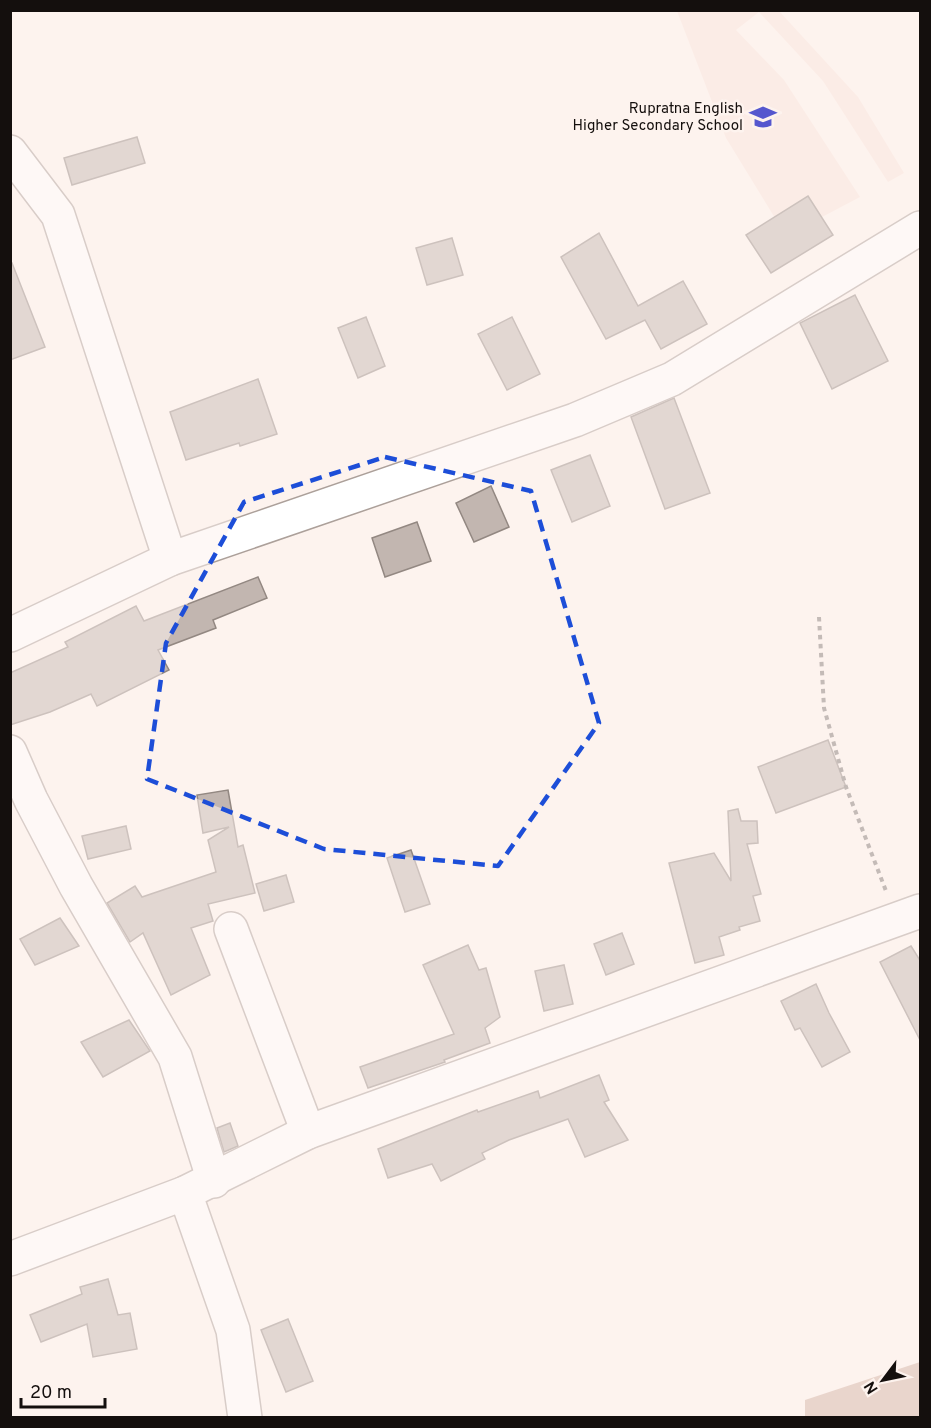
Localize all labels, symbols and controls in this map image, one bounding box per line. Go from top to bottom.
place label: Rupratna English Higher Secondary School [573,100,743,136]
school or university icon: Rupratna English Higher Secondary School [748,102,778,132]
north arrow [853,1350,913,1410]
scale bar [21,1371,105,1409]
text: N [860,1377,884,1397]
text: 20 m [30,1382,72,1405]

